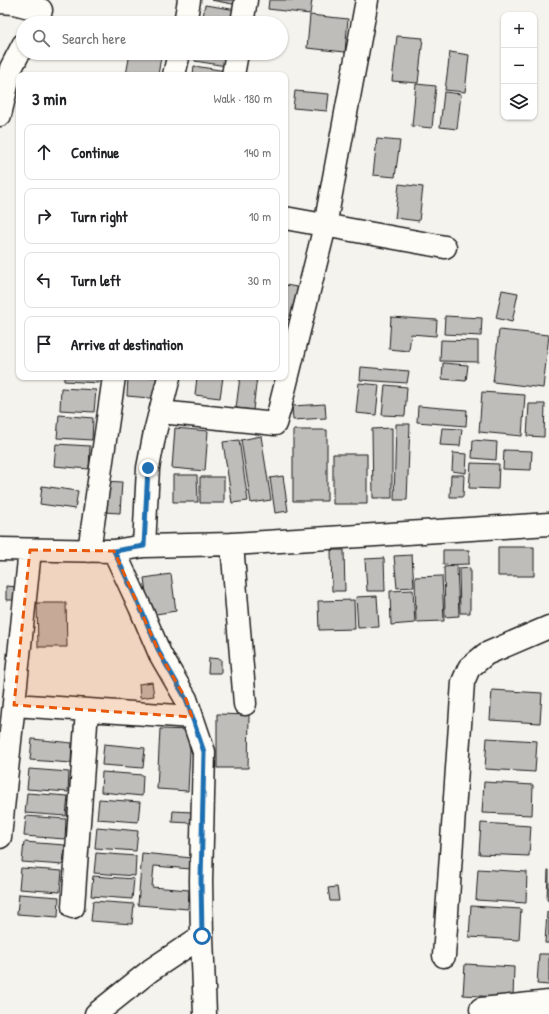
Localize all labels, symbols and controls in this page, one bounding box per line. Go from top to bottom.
map controls [501,12,537,120]
button: + [501,12,537,48]
search box [16,16,288,60]
icon: search [30,27,52,49]
text: Search here [62,28,126,49]
button: − [501,48,537,84]
button: layers [501,84,537,120]
text: 3 min [32,87,67,110]
text: Walk · 180 m [213,89,272,107]
icon: ahead [33,141,55,163]
text: Continue [71,142,119,163]
text: 140 m [244,143,271,161]
icon: right [33,205,55,227]
text: Turn right [71,206,127,227]
text: 10 m [249,207,271,225]
icon: left [33,269,55,291]
text: Turn left [71,270,121,291]
text: 30 m [248,271,271,289]
icon: arrive [33,333,55,355]
text: Arrive at destination [71,334,183,355]
route end [139,459,157,477]
route start [193,927,211,945]

